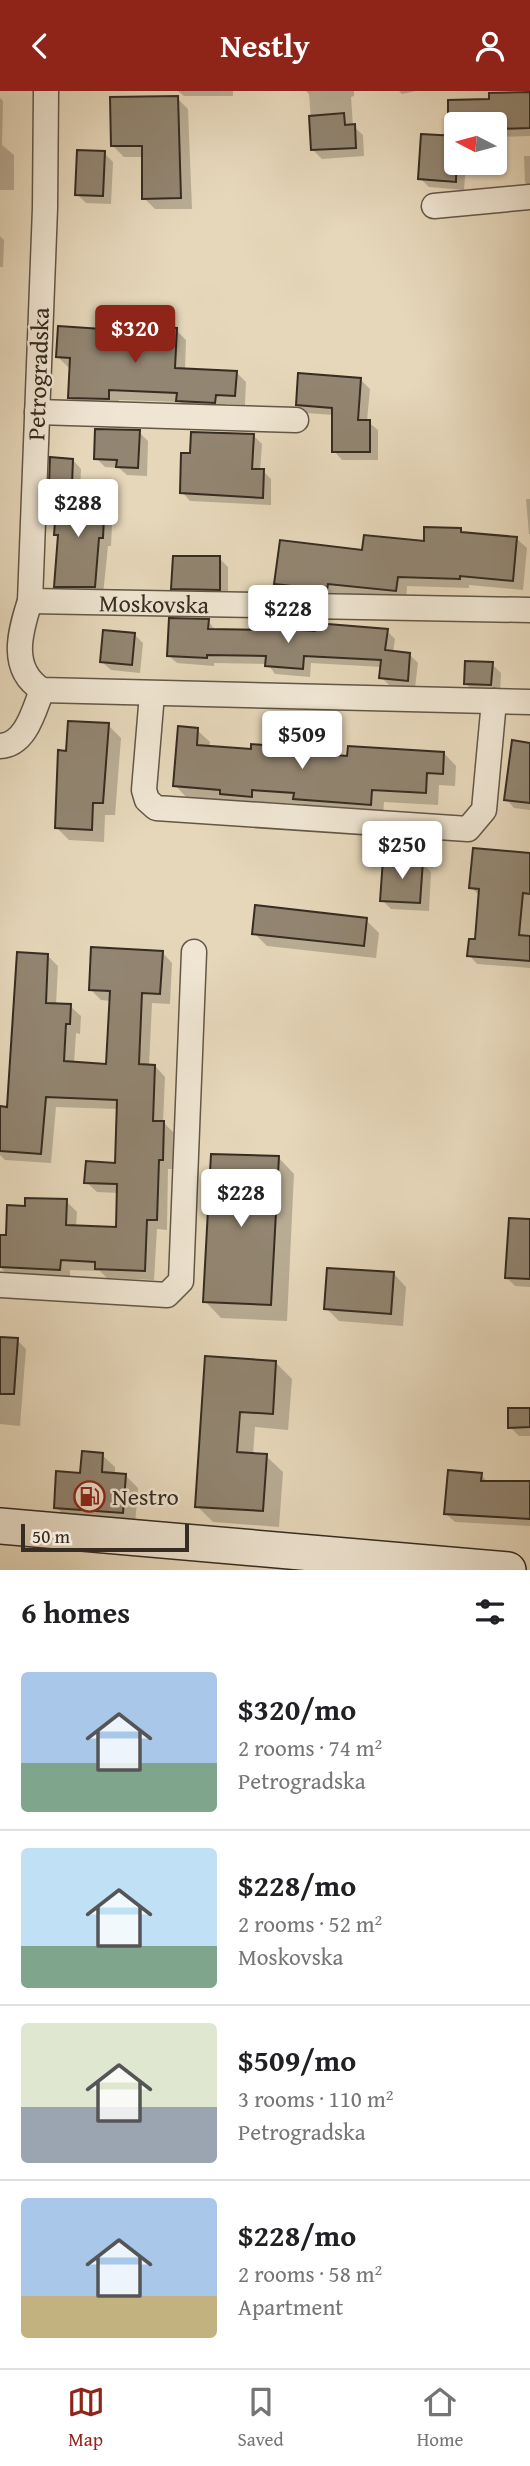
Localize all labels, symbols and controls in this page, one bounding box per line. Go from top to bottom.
text: Nestly [220,22,310,69]
icon: back [21,27,59,65]
icon: person [471,27,509,65]
north arrow [444,112,508,175]
map controls [444,112,507,175]
street label: Petrogradska [18,306,58,441]
pin: $320 [94,306,176,365]
text: $320 [111,311,159,344]
pin: $288 [37,479,119,539]
text: $288 [54,485,102,518]
street label: Moskovska [99,585,210,622]
pin: $228 [247,585,329,645]
text: $228 [264,591,312,624]
pin: $509 [261,711,343,771]
text: $509 [278,717,326,750]
pin: $250 [361,821,443,881]
text: $250 [378,827,426,860]
pin: $228 [200,1169,282,1229]
text: $228 [217,1175,265,1208]
fuel station icon: Nestro [72,1479,106,1513]
place label: Nestro [112,1479,179,1514]
scale bar [21,1521,189,1553]
text: 50 m [32,1522,70,1550]
text: 6 homes [21,1590,130,1634]
icon: filters [471,1593,509,1631]
text: $320/mo [238,1687,356,1731]
icon: home [77,1700,161,1784]
text: 2 rooms · 74 m² [238,1731,382,1764]
text: Petrogradska [238,1764,366,1797]
text: $228/mo [238,1863,356,1907]
icon: home [77,1876,161,1960]
text: 2 rooms · 52 m² [238,1907,382,1940]
text: Moskovska [238,1940,343,1973]
text: $509/mo [238,2038,356,2082]
icon: home [77,2051,161,2135]
text: 3 rooms · 110 m² [238,2082,393,2115]
text: Petrogradska [238,2115,366,2148]
text: $228/mo [238,2213,356,2257]
icon: home [77,2226,161,2310]
text: 2 rooms · 58 m² [238,2257,382,2290]
text: Apartment [238,2290,343,2323]
tab: Map [67,2383,105,2453]
tab: Saved [238,2383,284,2453]
tab: Home [417,2383,463,2453]

